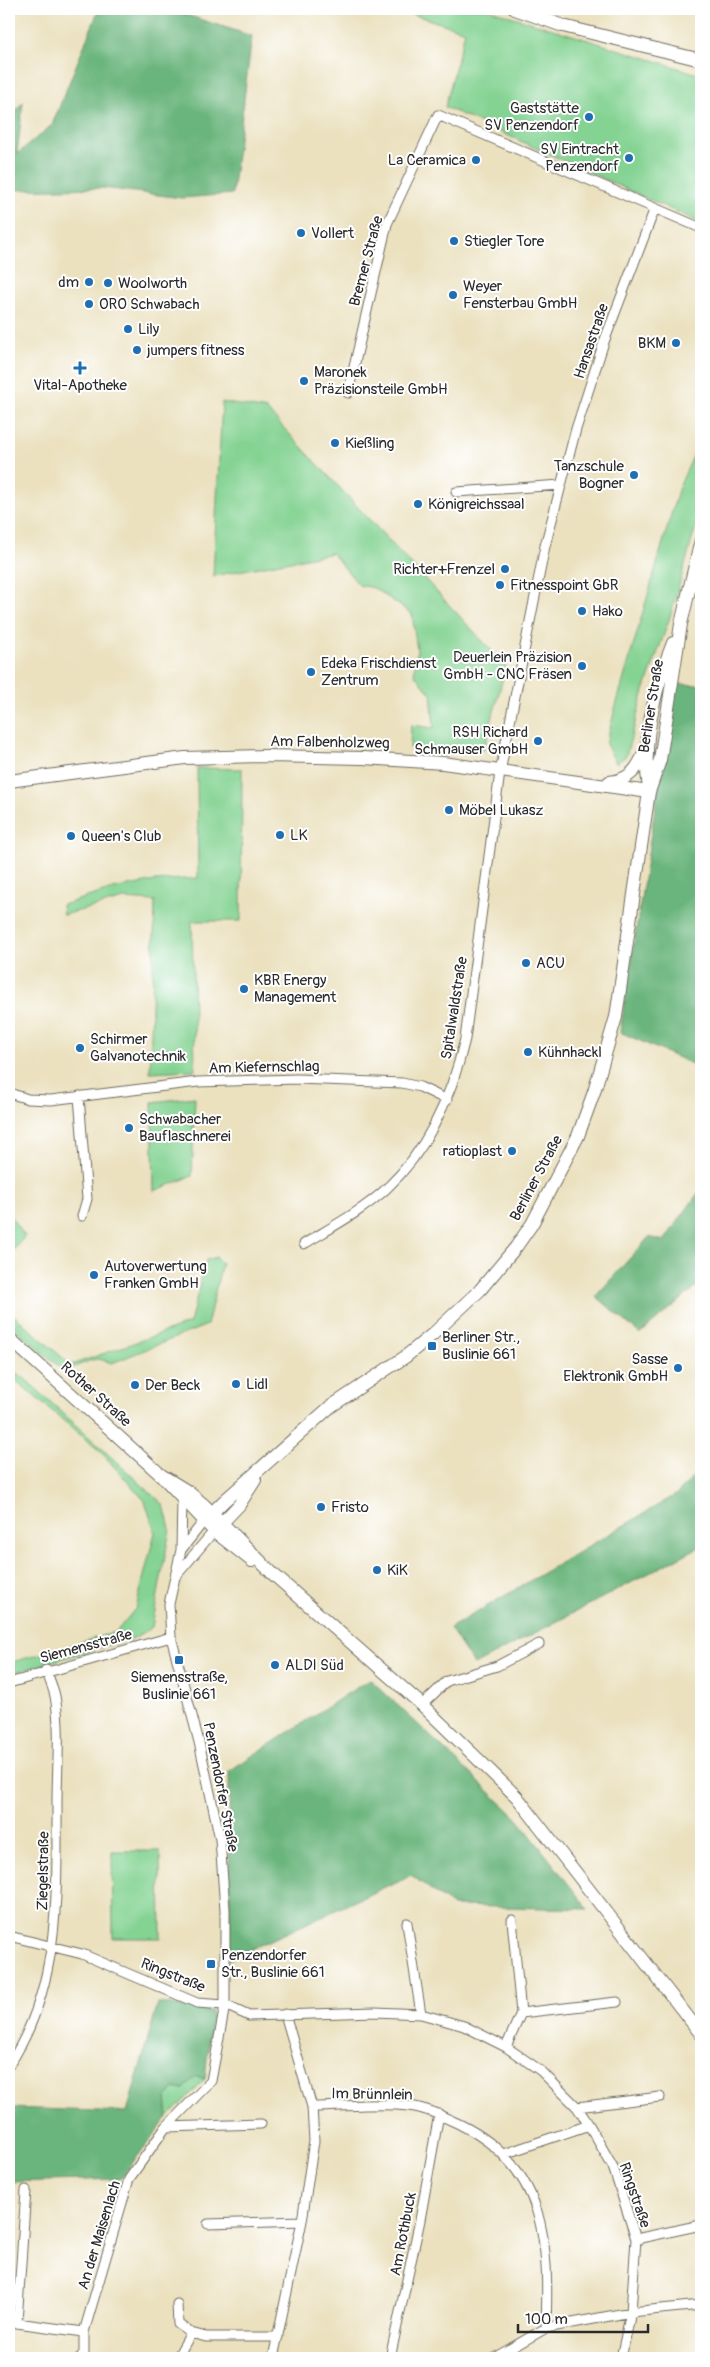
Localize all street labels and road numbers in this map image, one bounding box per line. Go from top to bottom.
street label: Bremer Straße [345,213,388,308]
street label: Hansastraße [570,300,613,381]
street label: Berliner Straße [635,657,668,754]
street label: Am Falbenholzweg [270,732,390,753]
street label: Spitalwaldstraße [437,955,472,1061]
street label: Am Kiefernschlag [208,1057,320,1078]
street label: Berliner Straße [506,1132,567,1224]
street label: Rother Straße [56,1358,135,1431]
street label: Siemensstraße [38,1625,135,1668]
street label: Penzendorfer Straße [199,1721,243,1854]
street label: Ziegelstraße [33,1831,54,1911]
street label: Ringstraße [138,1954,208,1997]
street label: Im Brünnlein [331,2084,413,2105]
street label: Ringstraße [614,2160,655,2231]
street label: An der Maisenlach [74,2178,125,2292]
street label: Am Rothbuck [386,2190,421,2277]

